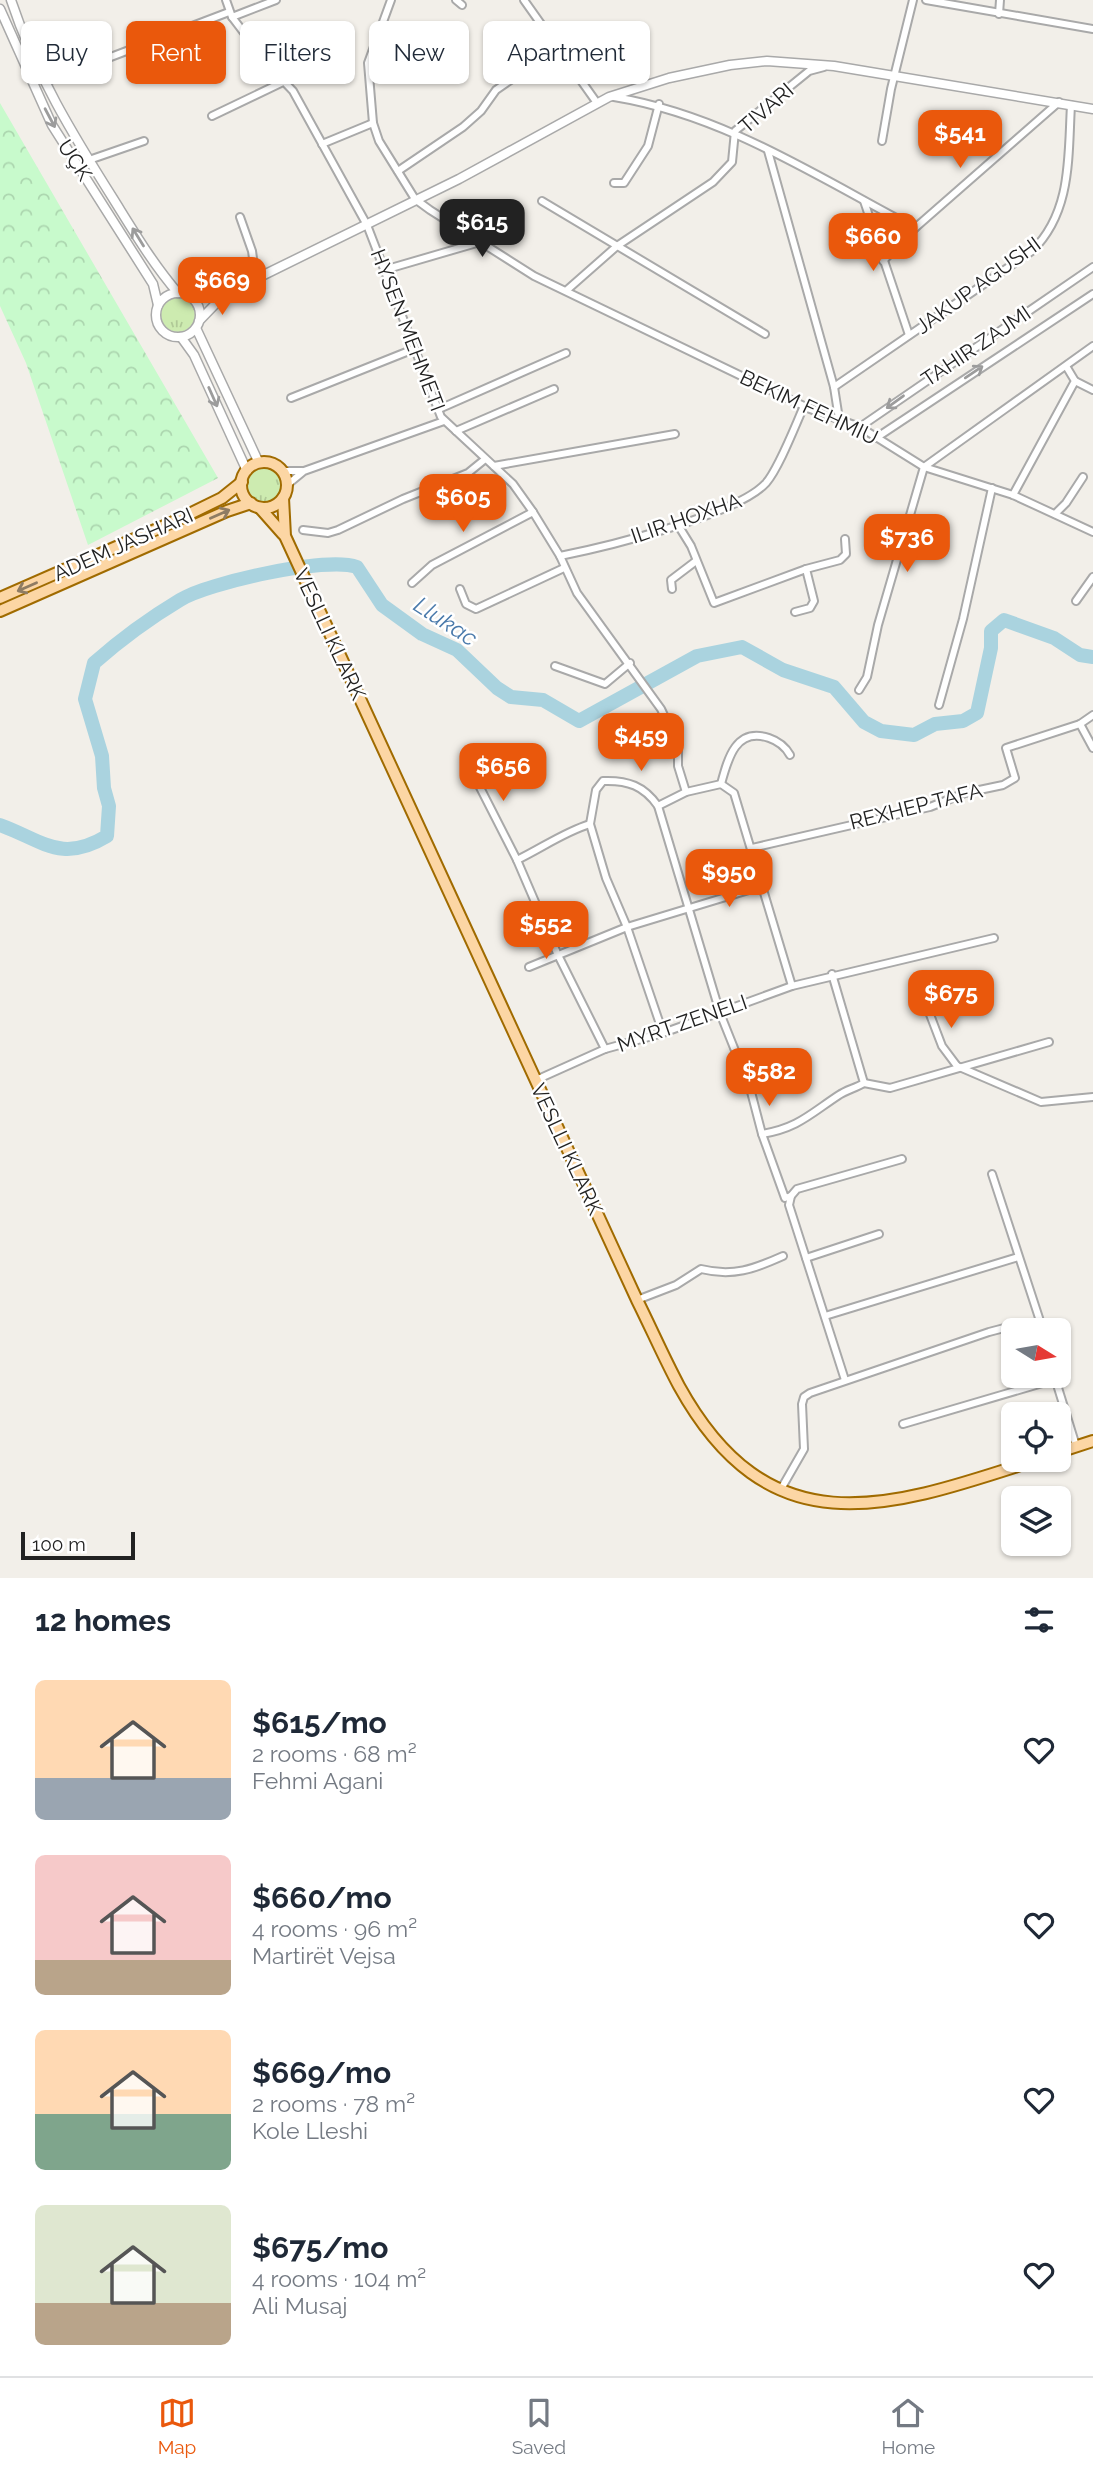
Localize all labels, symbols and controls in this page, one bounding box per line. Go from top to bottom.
chip: Buy [21,21,112,84]
chip: Rent [126,21,226,84]
chip: Filters [240,21,355,84]
chip: New [369,21,469,84]
chip: Apartment [483,21,650,84]
street label: TIVARI [734,78,798,138]
one-way arrow [43,108,57,128]
pin: $541 [919,110,1001,170]
text: $541 [934,119,986,146]
street label: UÇK [53,135,98,186]
pin: $615 [441,200,523,259]
text: $615 [456,208,508,235]
pin: $660 [832,214,914,273]
text: $660 [845,222,901,249]
one-way arrow [131,228,145,248]
street label: JAKUP AGUSHI [911,231,1045,339]
street label: HYSEN MEHMETI [366,245,450,415]
pin: $669 [181,258,263,317]
text: $669 [194,266,250,293]
street label: TAHIR ZAJMI [917,300,1035,392]
street label: BEKIM FEHMIU [736,364,882,450]
one-way arrow [964,365,983,379]
one-way arrow [207,386,220,407]
one-way arrow [886,395,905,409]
pin: $605 [422,475,504,534]
text: $605 [435,483,491,510]
street label: ILIR HOXHA [627,487,745,549]
street label: ADEM JASHARI [49,502,197,586]
one-way arrow [208,507,230,520]
pin: $736 [866,514,948,574]
text: $736 [880,523,934,550]
street label: VESLLI KLARK [289,564,372,704]
one-way arrow [17,581,38,594]
water label: Llukac [409,591,483,651]
pin: $459 [600,714,682,773]
text: $459 [614,722,668,749]
pin: $656 [462,744,544,803]
text: $656 [475,752,531,779]
street label: REXHEP TAFA [847,777,985,835]
pin: $950 [688,850,770,909]
text: $950 [702,858,757,885]
pin: $552 [505,902,587,961]
text: $552 [519,910,573,937]
pin: $675 [910,970,992,1030]
text: $675 [924,979,978,1006]
street label: MYRT ZENELI [614,989,750,1057]
pin: $582 [728,1048,810,1108]
text: $582 [742,1057,796,1084]
street label: VESLLI KLARK [526,1079,609,1219]
north arrow [1001,1318,1071,1388]
map controls [1001,1318,1071,1556]
button: locate [1001,1402,1071,1472]
button: layers [1001,1486,1071,1556]
scale bar [21,1529,135,1561]
text: 100 m [32,1533,86,1555]
icon: filters [1020,1601,1058,1639]
text: 12 homes [35,1603,171,1638]
text: $615/mo [252,1705,387,1740]
icon: home [91,1708,175,1792]
icon: heart [1020,1731,1058,1769]
text: 2 rooms · 68 m² [252,1740,417,1767]
text: Fehmi Agani [252,1767,383,1794]
text: $660/mo [252,1880,392,1915]
icon: home [91,1883,175,1967]
icon: heart [1020,1906,1058,1944]
text: 4 rooms · 96 m² [252,1915,417,1942]
text: Martirët Vejsa [252,1942,396,1969]
text: $669/mo [252,2055,391,2090]
icon: home [91,2058,175,2142]
icon: heart [1020,2081,1058,2119]
text: 2 rooms · 78 m² [252,2090,415,2117]
text: Kole Lleshi [252,2117,368,2144]
text: $675/mo [252,2230,388,2265]
icon: home [91,2233,175,2317]
icon: heart [1020,2256,1058,2294]
text: 4 rooms · 104 m² [252,2265,426,2292]
text: Ali Musaj [252,2292,347,2319]
tab: Map [158,2394,196,2458]
tab: Saved [512,2394,566,2458]
tab: Home [881,2394,935,2458]

